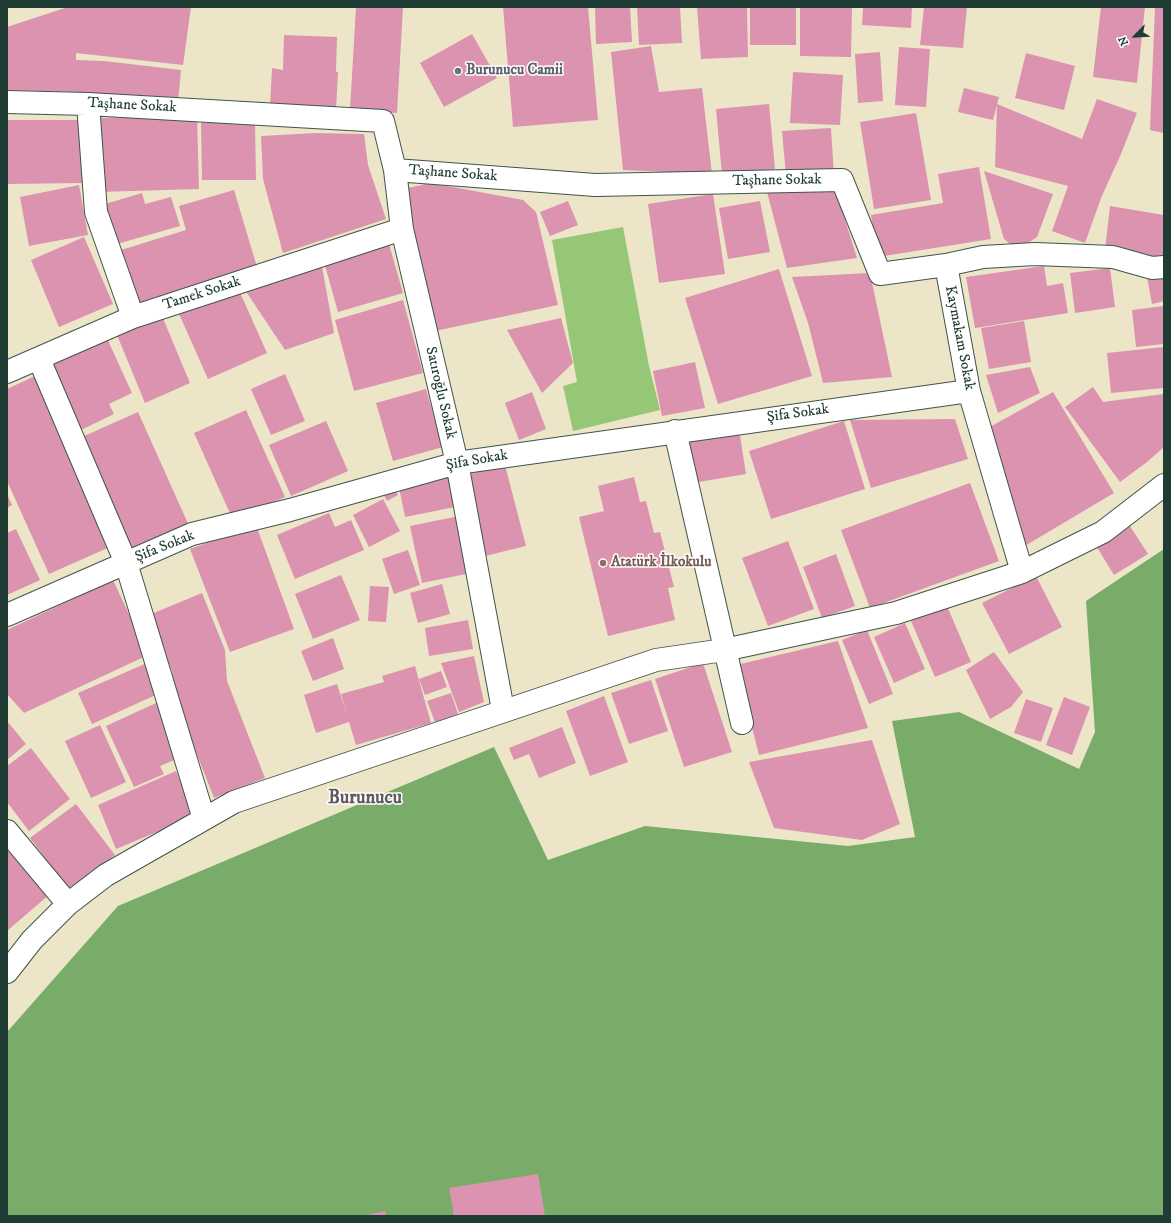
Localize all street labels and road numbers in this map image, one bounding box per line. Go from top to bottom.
street label: Taşhane Sokak [87,95,177,117]
street label: Taşhane Sokak [408,162,498,186]
street label: Taşhane Sokak [732,171,822,191]
street label: Tamek Sokak [161,273,243,315]
street label: Kaymakam Sokak [940,284,978,392]
street label: Satıroğlu Sokak [421,345,459,441]
street label: Şifa Sokak [766,401,830,427]
street label: Şifa Sokak [445,447,509,475]
street label: Şifa Sokak [133,527,197,567]

